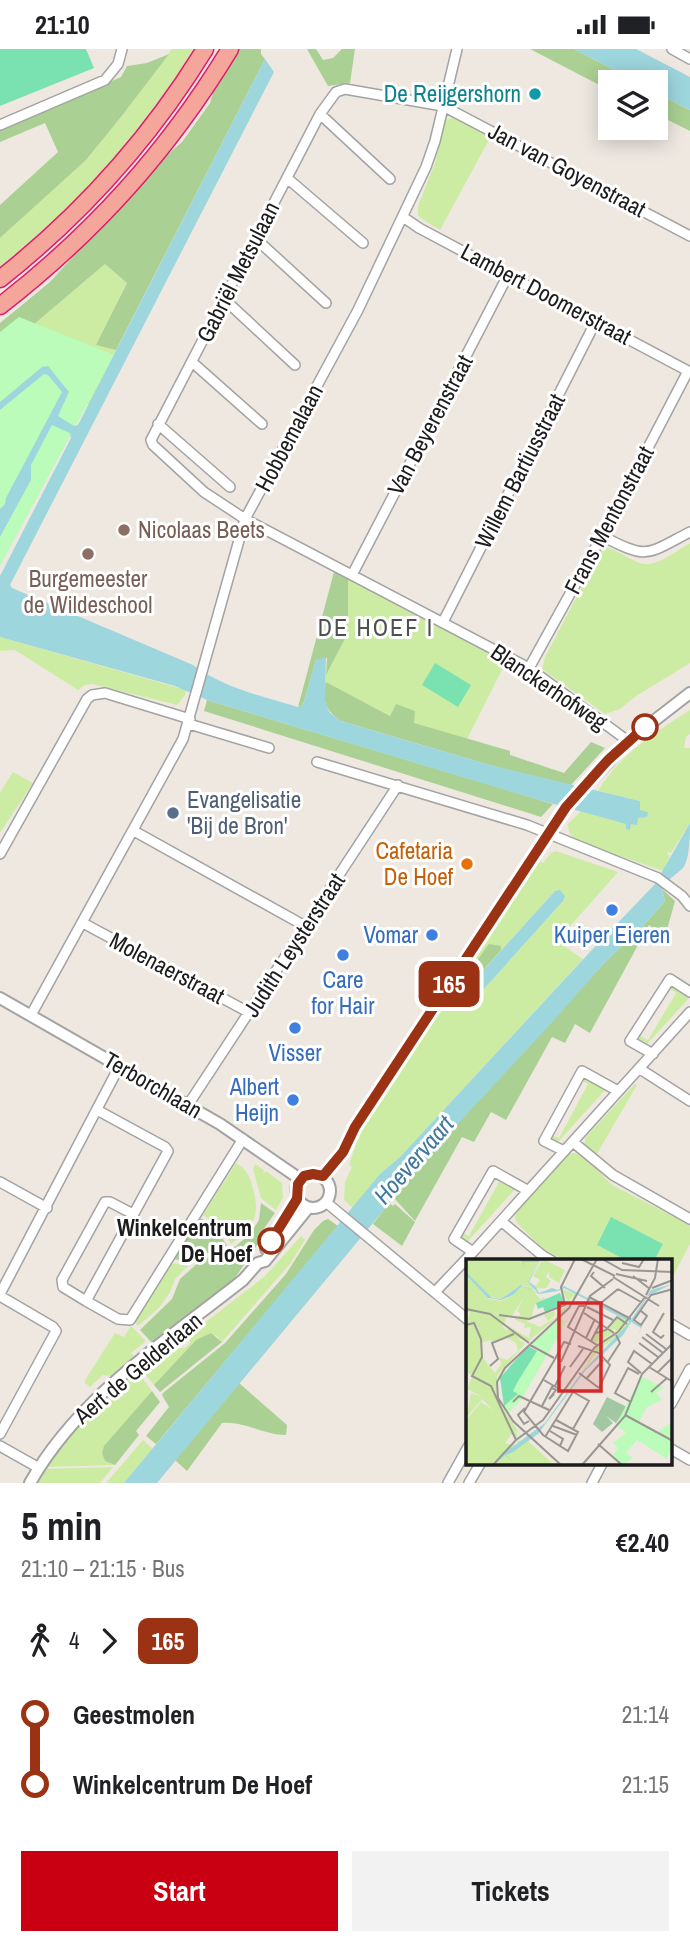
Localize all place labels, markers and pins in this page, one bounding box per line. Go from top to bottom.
place label: De Reijgershorn [384,78,521,109]
marker: De Reijgershorn [527,86,543,102]
place label: Nicolaas Beets [138,514,265,545]
marker: Nicolaas Beets [116,522,132,538]
marker: Burgemeester de Wildeschool [80,546,96,562]
place label: Burgemeester de Wildeschool [24,563,152,620]
unlabelled marker [632,714,658,740]
place label: Evangelisatie 'Bij de Bron' [187,784,301,841]
marker: Evangelisatie 'Bij de Bron' [165,805,181,821]
place label: Cafetaria De Hoef [375,835,454,892]
marker: Cafetaria De Hoef [459,856,475,872]
marker: Kuiper Eieren [604,902,620,918]
place label: Vomar [363,919,419,950]
place label: Kuiper Eieren [554,919,670,950]
marker: Vomar [424,927,440,943]
marker: Care for Hair [335,947,351,963]
place label: Care for Hair [312,964,375,1021]
marker: Visser [287,1020,303,1036]
place label: Visser [268,1037,322,1068]
place label: Albert Heijn [229,1071,279,1128]
marker: Albert Heijn [285,1092,301,1108]
place label: Winkelcentrum De Hoef [117,1212,253,1269]
marker: Winkelcentrum De Hoef [258,1228,284,1254]

